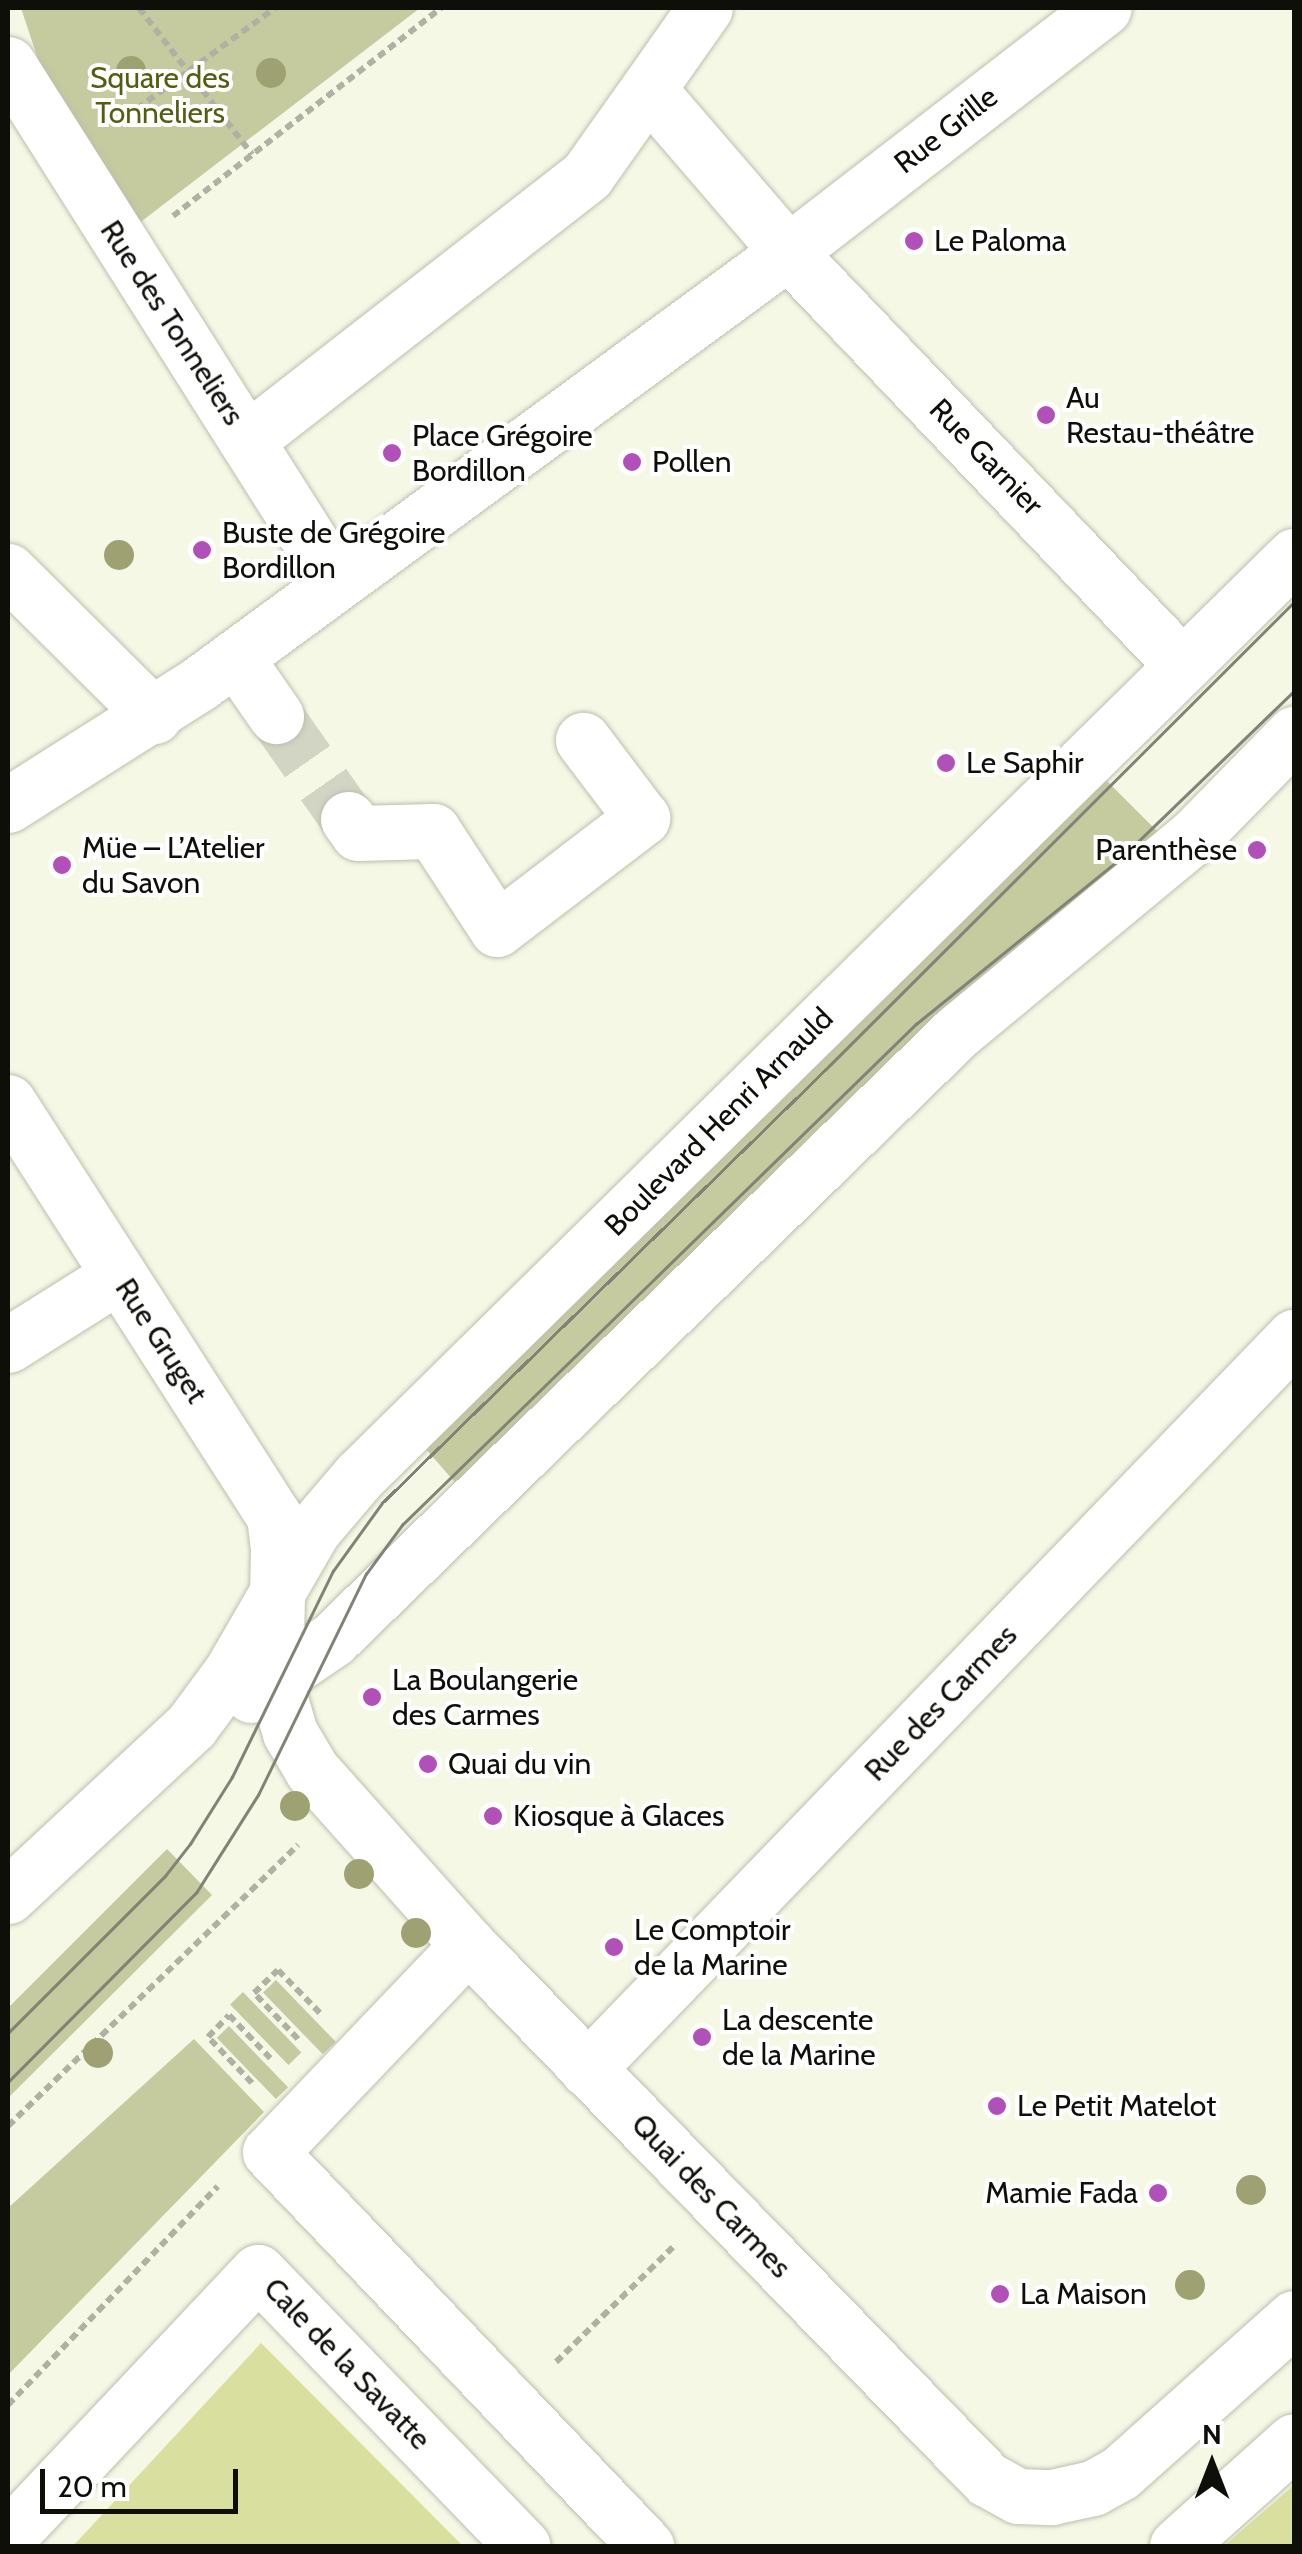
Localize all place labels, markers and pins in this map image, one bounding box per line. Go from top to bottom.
place label: Le Paloma [934,223,1066,259]
marker: Le Paloma [903,230,925,252]
place label: Au Restau-théâtre [1066,380,1254,450]
marker: Au Restau-théâtre [1035,404,1057,426]
place label: Place Grégoire Bordillon [412,418,593,488]
marker: Place Grégoire Bordillon [381,442,403,464]
place label: Pollen [652,444,731,480]
marker: Pollen [621,451,643,473]
place label: Buste de Grégoire Bordillon [222,515,445,586]
marker: Buste de Grégoire Bordillon [191,539,213,561]
place label: Le Saphir [966,745,1084,781]
marker: Le Saphir [935,752,957,774]
place label: Müe – L’Atelier du Savon [82,830,265,900]
place label: Parenthèse [1095,832,1237,868]
marker: Parenthèse [1246,839,1268,861]
marker: Müe – L’Atelier du Savon [51,854,73,876]
place label: La Boulangerie des Carmes [392,1662,578,1732]
marker: La Boulangerie des Carmes [361,1686,383,1708]
place label: Quai du vin [448,1746,591,1782]
marker: Quai du vin [417,1753,439,1775]
place label: Kiosque à Glaces [513,1798,724,1834]
marker: Kiosque à Glaces [482,1805,504,1827]
place label: Le Comptoir de la Marine [634,1912,791,1982]
marker: Le Comptoir de la Marine [603,1936,625,1958]
place label: La descente de la Marine [722,2002,876,2072]
marker: La descente de la Marine [691,2026,713,2048]
place label: Le Petit Matelot [1017,2088,1216,2124]
marker: Le Petit Matelot [986,2095,1008,2117]
place label: Mamie Fada [985,2175,1138,2211]
marker: Mamie Fada [1147,2182,1169,2204]
place label: La Maison [1020,2276,1147,2312]
marker: La Maison [989,2283,1011,2305]

